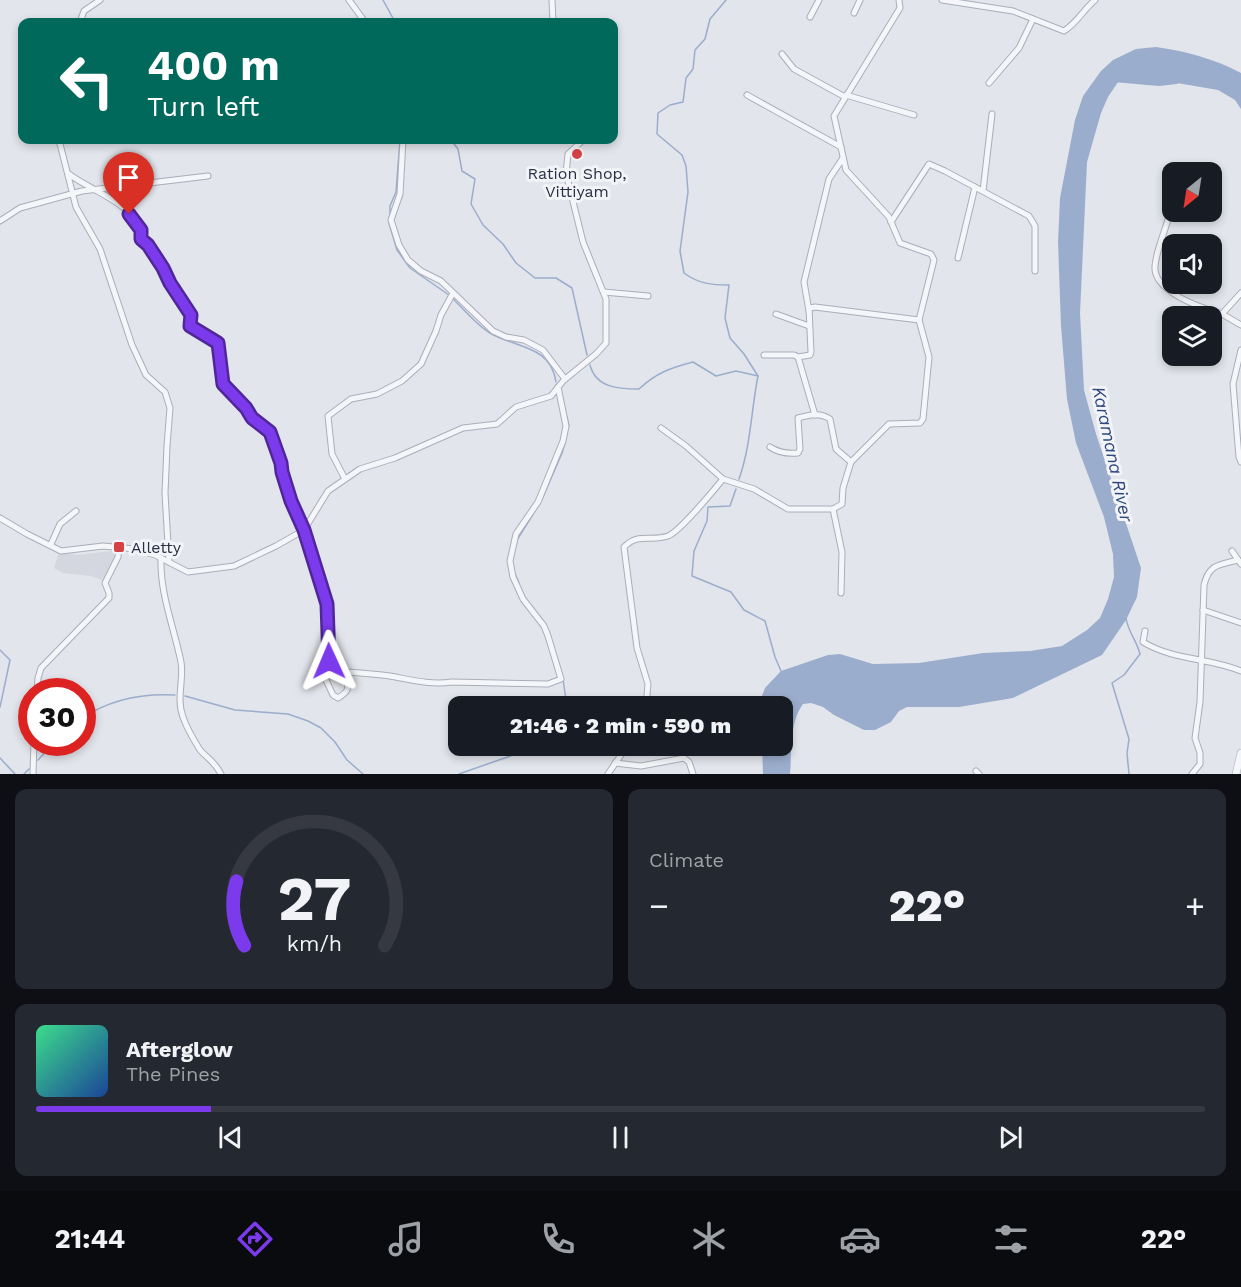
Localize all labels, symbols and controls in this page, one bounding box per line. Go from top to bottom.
text: 400 m [147,41,280,90]
icon: left [48,42,126,120]
text: Turn left [147,91,259,123]
marker: Ration Shop, Vittiyam [570,147,584,161]
pin [103,152,154,214]
icon: arrive [112,161,145,194]
north arrow [1162,162,1222,222]
map controls [1162,162,1222,366]
place label: Ration Shop, Vittiyam [527,164,627,201]
button: sound [1162,234,1222,294]
button: layers [1162,306,1222,366]
water label: Karamana River [1088,384,1138,525]
place label: Alletty [131,538,182,557]
marker: Alletty [112,540,126,554]
position arrow [297,629,361,693]
speed limit sign: 30 [18,678,96,756]
text: 21:46 · 2 min · 590 m [510,713,731,738]
text: Climate [649,848,724,872]
text: 27 [277,862,351,935]
text: 22° [889,879,965,932]
text: − [649,886,669,925]
text: + [1185,886,1205,925]
text: km/h [286,931,342,956]
text: Afterglow [126,1037,233,1062]
text: The Pines [126,1062,220,1086]
icon: previous [214,1121,247,1154]
icon: pause [604,1121,637,1154]
icon: next [994,1121,1027,1154]
icon: directions [234,1218,276,1260]
icon: music [385,1218,427,1260]
icon: phone [537,1218,579,1260]
icon: climate [688,1218,730,1260]
icon: car [839,1218,881,1260]
icon: filters [990,1218,1032,1260]
text: 21:44 [55,1223,125,1255]
text: 22° [1141,1223,1186,1255]

